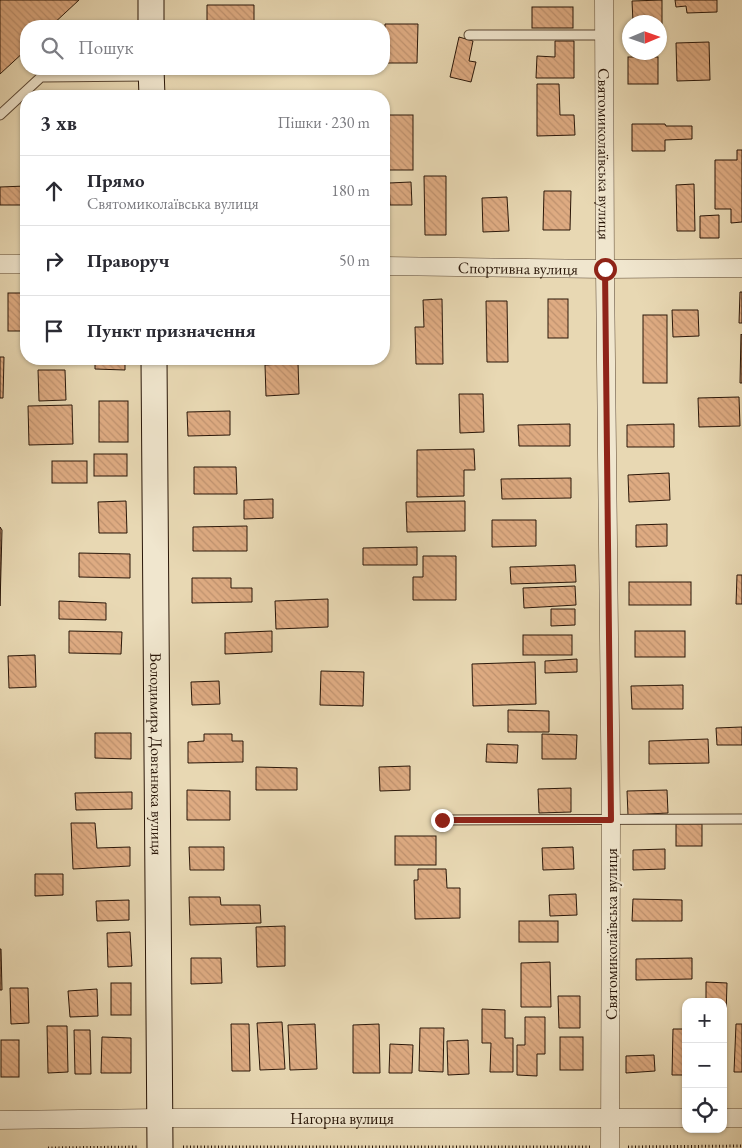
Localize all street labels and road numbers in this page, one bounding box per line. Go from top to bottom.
street label: Святомиколаївська вулиця [593,68,615,240]
street label: Спортивна вулиця [458,257,578,280]
street label: Володимира Довганюка вулиця [145,653,168,855]
street label: Святомиколаївська вулиця [601,848,622,1020]
street label: Нагорна вулиця [290,1108,394,1129]

